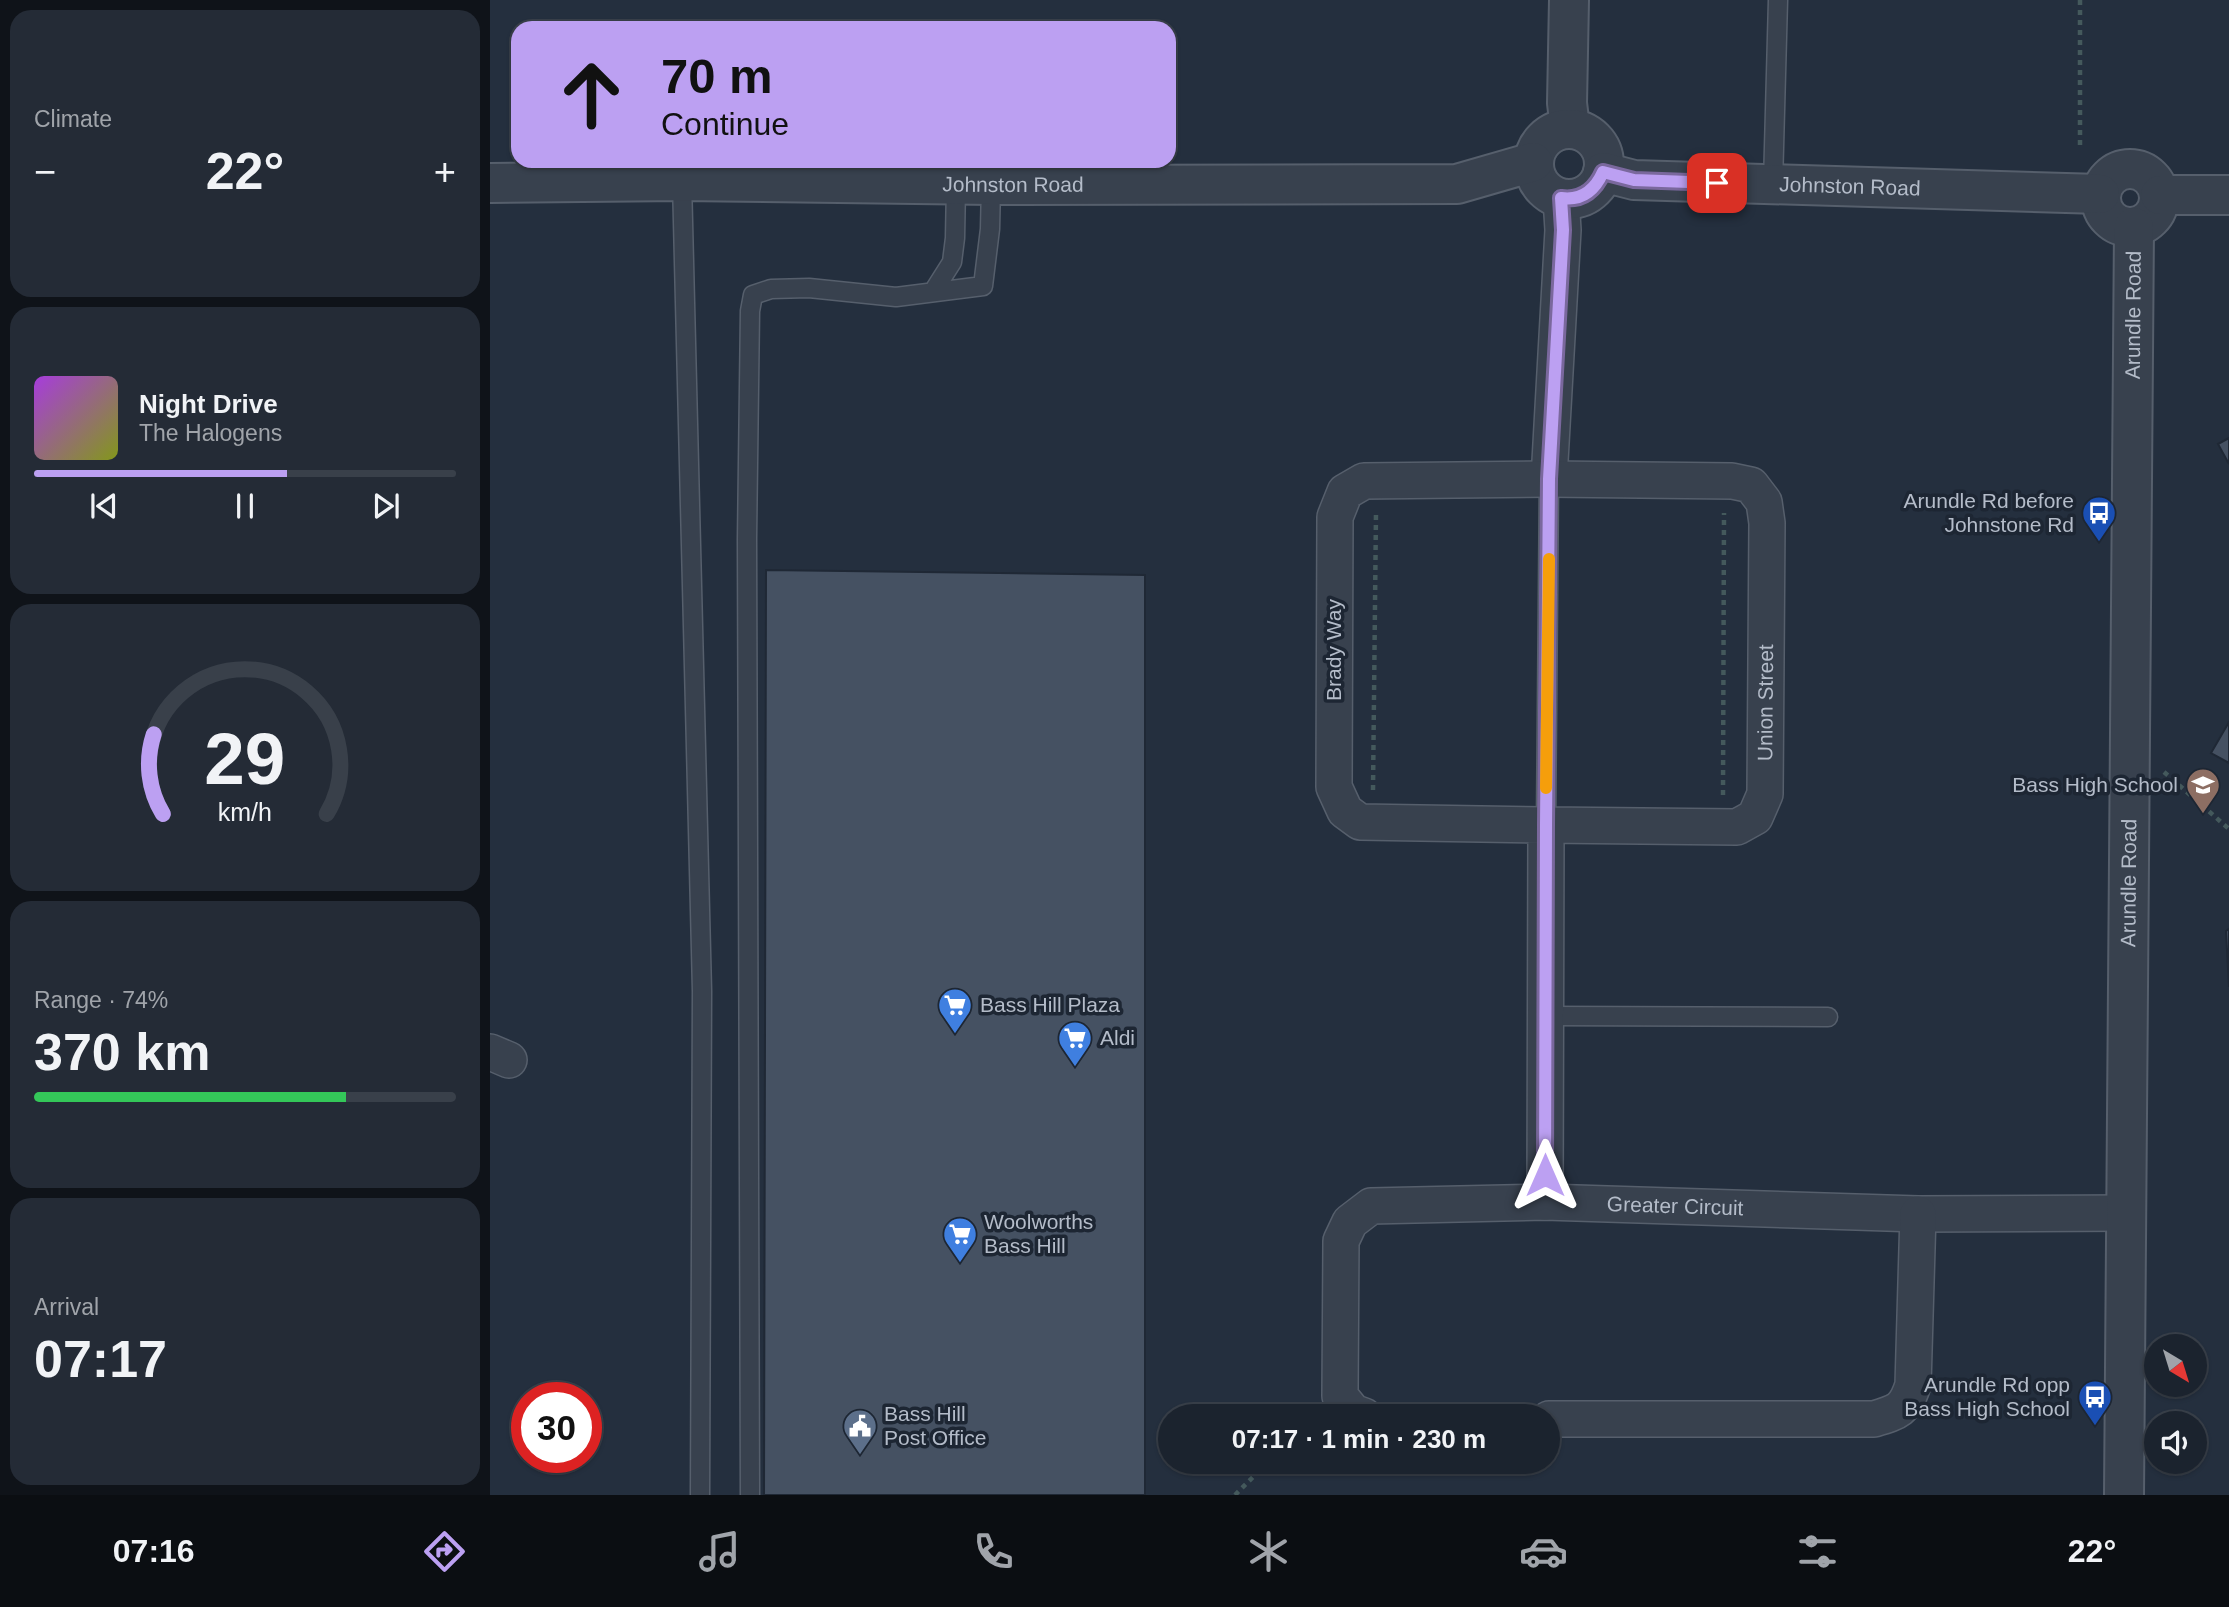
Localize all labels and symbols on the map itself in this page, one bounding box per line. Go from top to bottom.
pin [1687,153,1747,213]
street label: Johnston Road [942,172,1084,196]
street label: Johnston Road [1779,172,1921,200]
street label: Arundle Road [2121,251,2145,379]
place label: Arundle Rd before Johnstone Rd [1904,489,2074,536]
bus stop icon: Arundle Rd before Johnstone Rd [2080,494,2118,543]
street label: Brady Way [1322,599,1345,701]
street label: Union Street [1753,644,1777,761]
school or university icon: Bass High School [2184,766,2222,815]
place label: Bass High School [2012,773,2178,796]
street label: Arundle Road [2116,819,2140,947]
supermarket icon: Bass Hill Plaza [936,986,974,1035]
place label: Bass Hill Plaza [980,993,1120,1016]
supermarket icon: Aldi [1056,1019,1094,1068]
place label: Aldi [1100,1026,1135,1049]
position arrow [1508,1138,1582,1212]
street label: Greater Circuit [1607,1192,1744,1219]
place label: Woolworths Bass Hill [984,1210,1093,1257]
supermarket icon: Woolworths Bass Hill [941,1215,979,1264]
north arrow [2144,1334,2207,1396]
place label: Arundle Rd opp Bass High School [1904,1373,2070,1420]
bus stop icon: Arundle Rd opp Bass High School [2076,1378,2114,1427]
speed limit sign: 30 [511,1382,602,1473]
place label: Bass Hill Post Office [884,1402,986,1449]
public building icon: Bass Hill Post Office [841,1407,879,1456]

